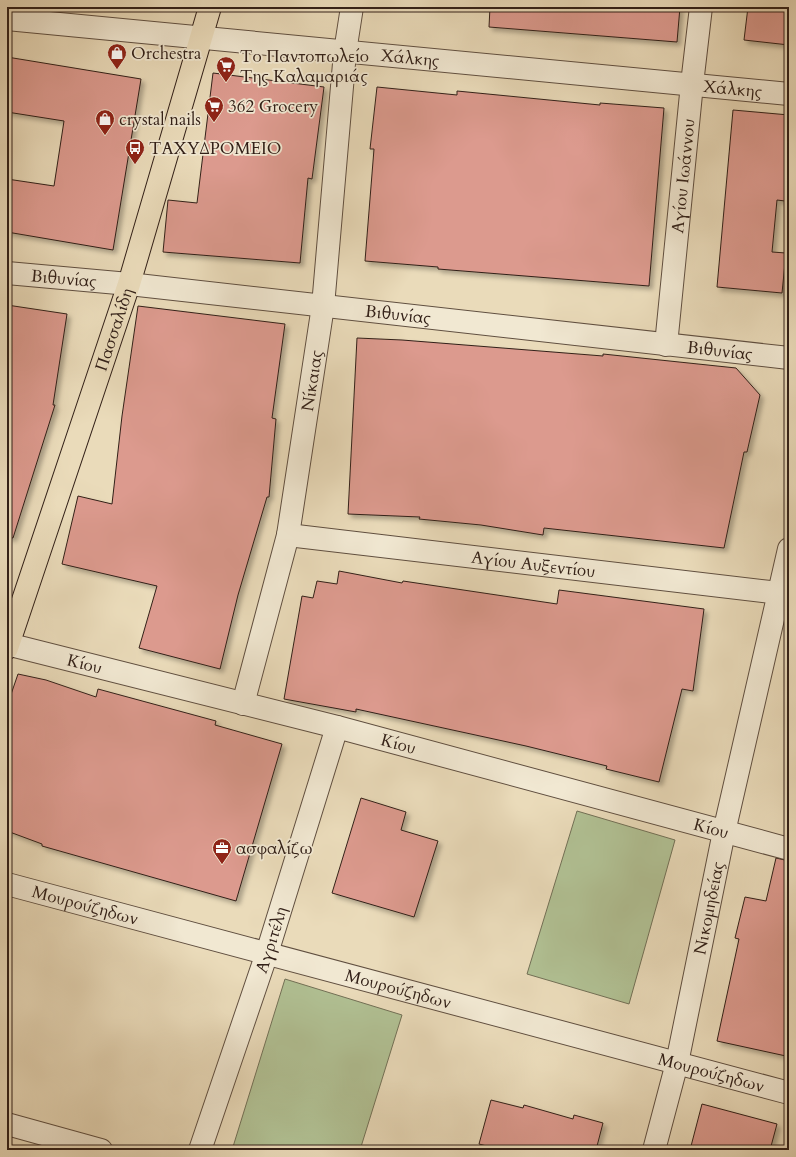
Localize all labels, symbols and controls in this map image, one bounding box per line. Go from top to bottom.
shop icon: Orchestra [106,42,128,70]
place label: Orchestra [131,42,202,65]
street label: Χάλκης [380,44,440,72]
place label: Το Παντοπωλείο Της Καλαμαριάς [240,45,369,88]
supermarket icon: Το Παντοπωλείο Της Καλαμαριάς [215,55,237,83]
street label: Χάλκης [702,75,763,103]
supermarket icon: 362 Grocery [203,95,225,123]
place label: 362 Grocery [228,95,318,118]
shop icon: crystal nails [94,108,116,136]
place label: crystal nails [119,108,201,131]
street label: Αγίου Ιωάννου [666,118,700,234]
bus stop icon: ΤΑΧΥΔΡΟΜΕΙΟ [124,137,146,165]
place label: ΤΑΧΥΔΡΟΜΕΙΟ [149,137,281,160]
street label: Βιθυνίας [30,264,98,293]
street label: Πασσαλίδη [90,285,139,374]
street label: Βιθυνίας [364,300,432,330]
street label: Βιθυνίας [686,336,754,366]
street label: Νίκαιας [296,349,328,413]
street label: Αγίου Αυξεντίου [470,546,596,583]
street label: Κίου [64,649,104,679]
street label: Κίου [378,728,419,760]
street label: Κίου [691,813,731,844]
office icon: ασφαλίζω [211,837,233,865]
place label: ασφαλίζω [236,837,313,860]
street label: Νικομηδείας [688,860,730,957]
street label: Μουρούζηδων [29,880,141,931]
street label: Αγριτέλη [250,904,293,976]
street label: Μουρούζηδων [342,964,454,1014]
street label: Μουρούζηδων [655,1048,767,1098]

